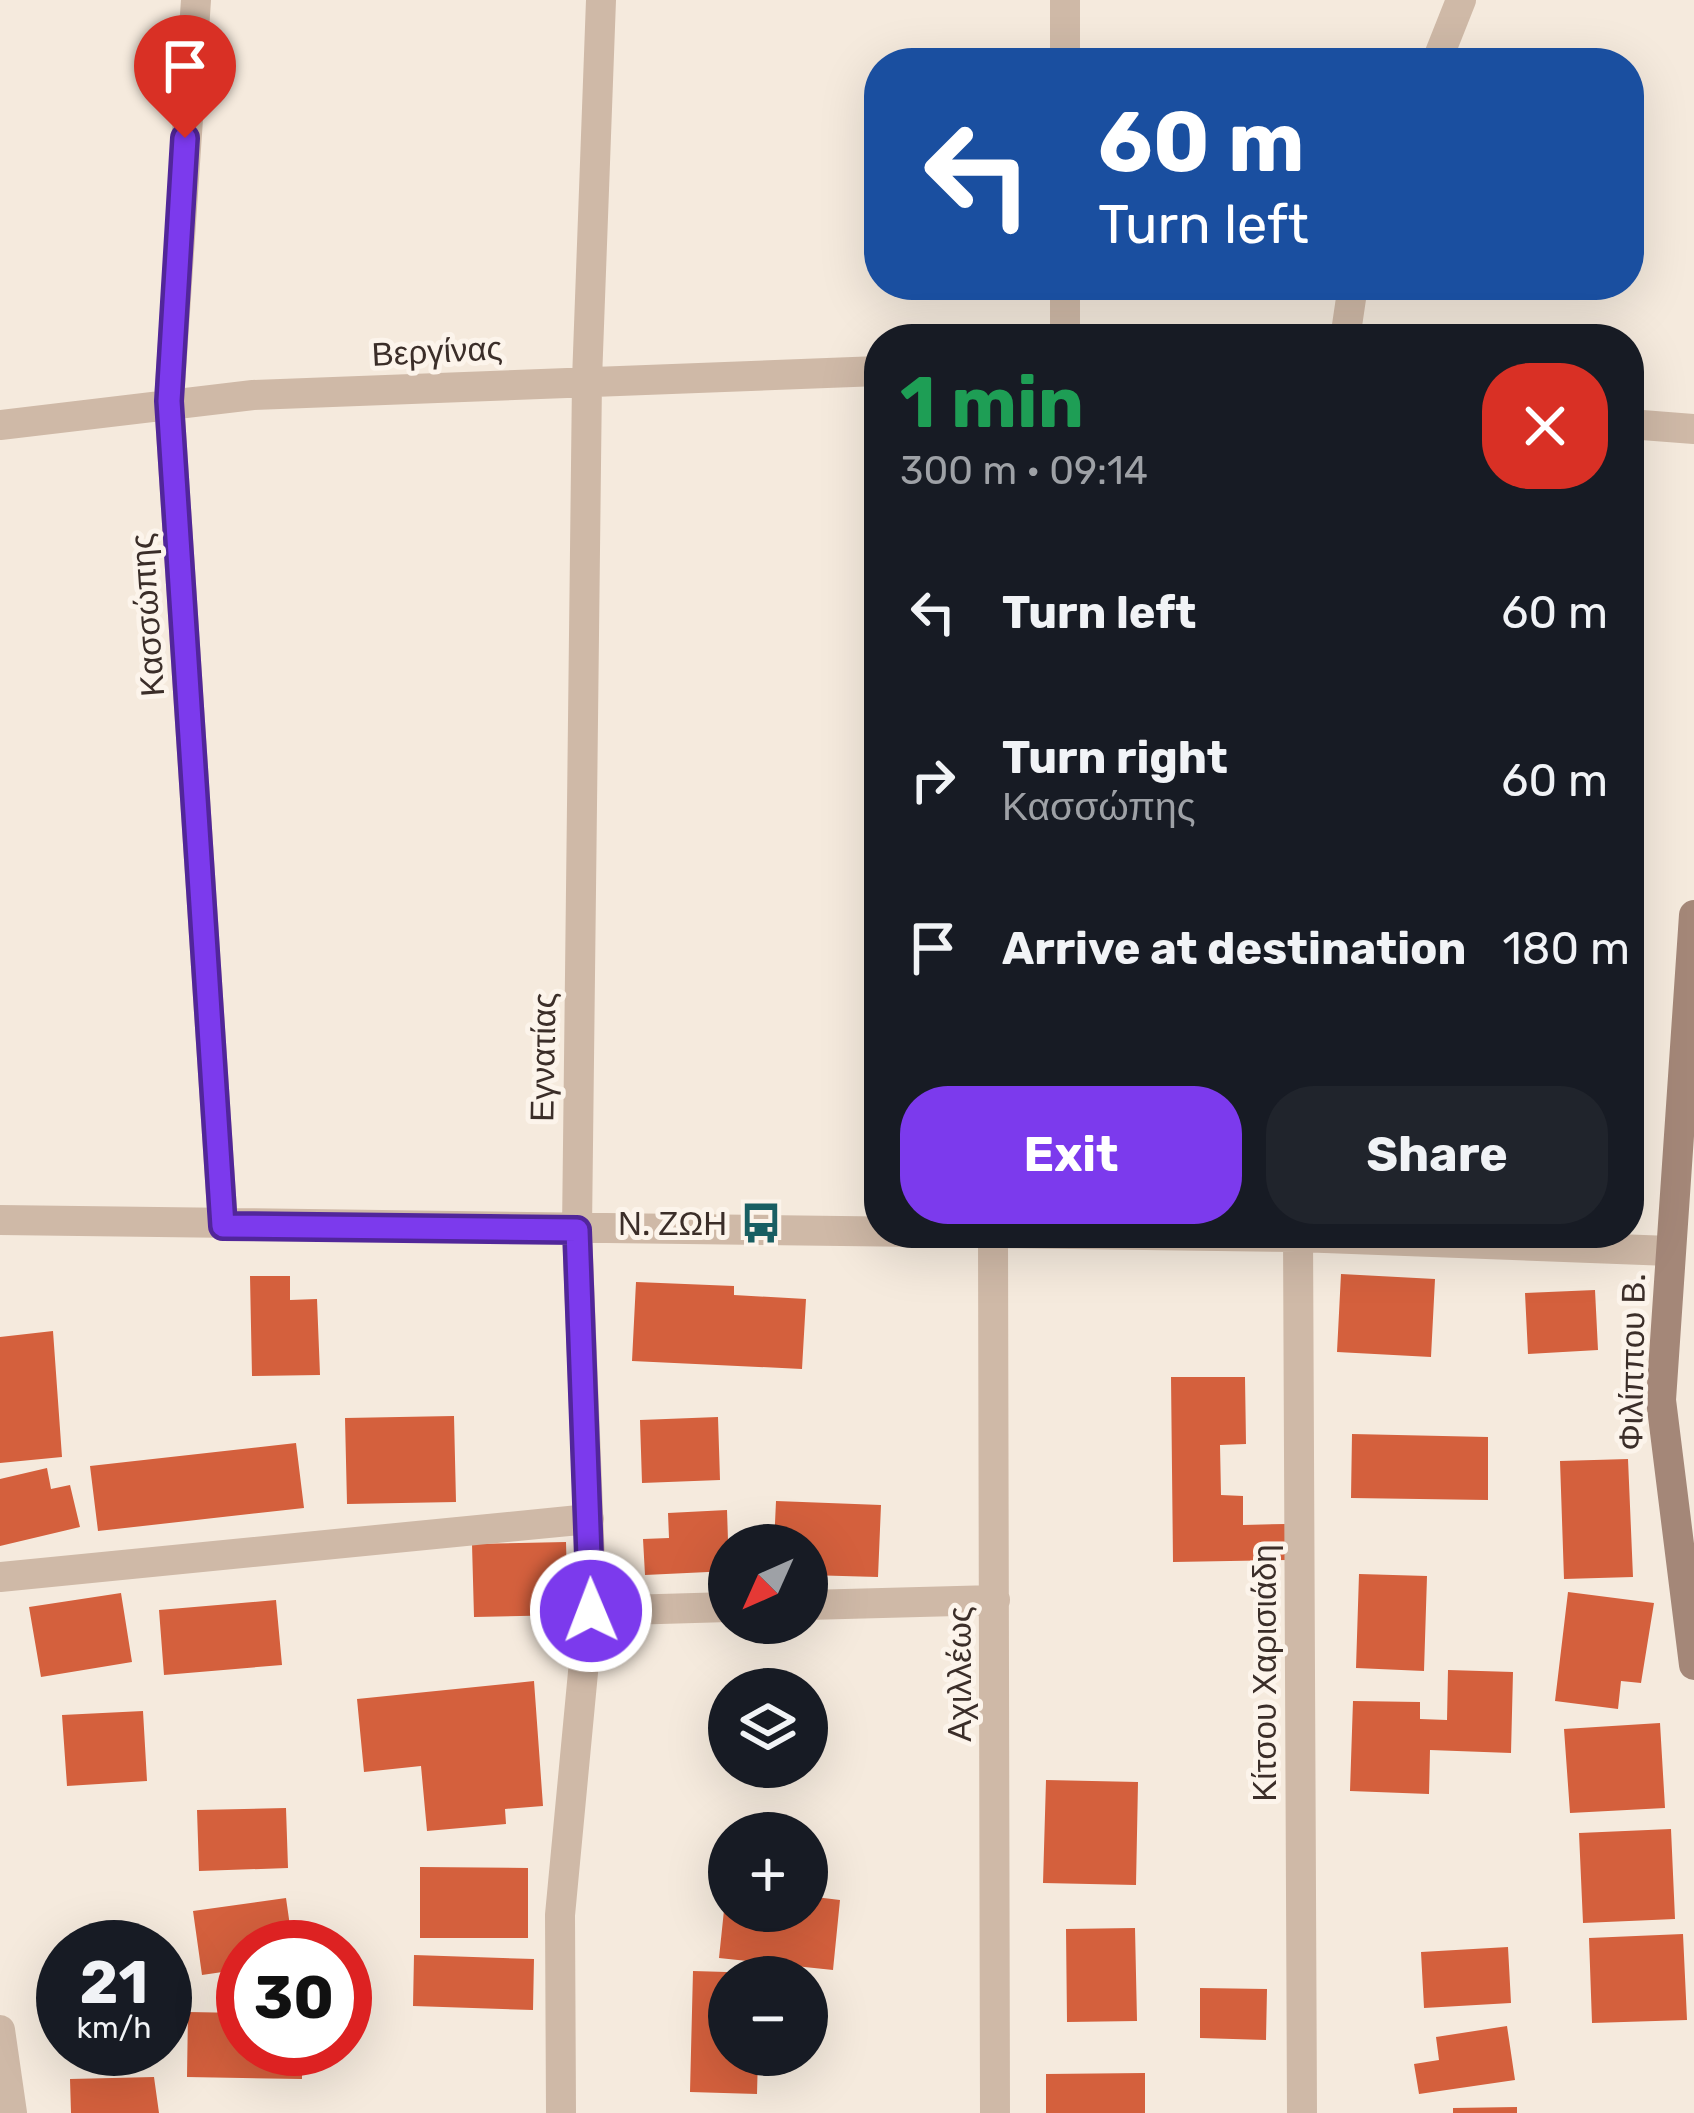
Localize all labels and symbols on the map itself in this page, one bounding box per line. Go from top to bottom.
pin [134,15,236,138]
street label: Βεργίνας [371,328,503,374]
street label: Κασσώπης [122,532,172,698]
street label: Εγνατίας [522,992,564,1122]
bus stop icon: Ν. ΖΩΗ [738,1200,784,1246]
place label: Ν. ΖΩΗ [618,1204,727,1243]
street label: Φιλίππου Β. [1611,1273,1653,1451]
north arrow [708,1524,828,1644]
street label: Κίτσου Χαρισιάδη [1245,1544,1284,1802]
position arrow [528,1548,654,1674]
street label: Αχιλλέως [940,1606,979,1742]
speed limit sign: 30 [216,1920,372,2076]

